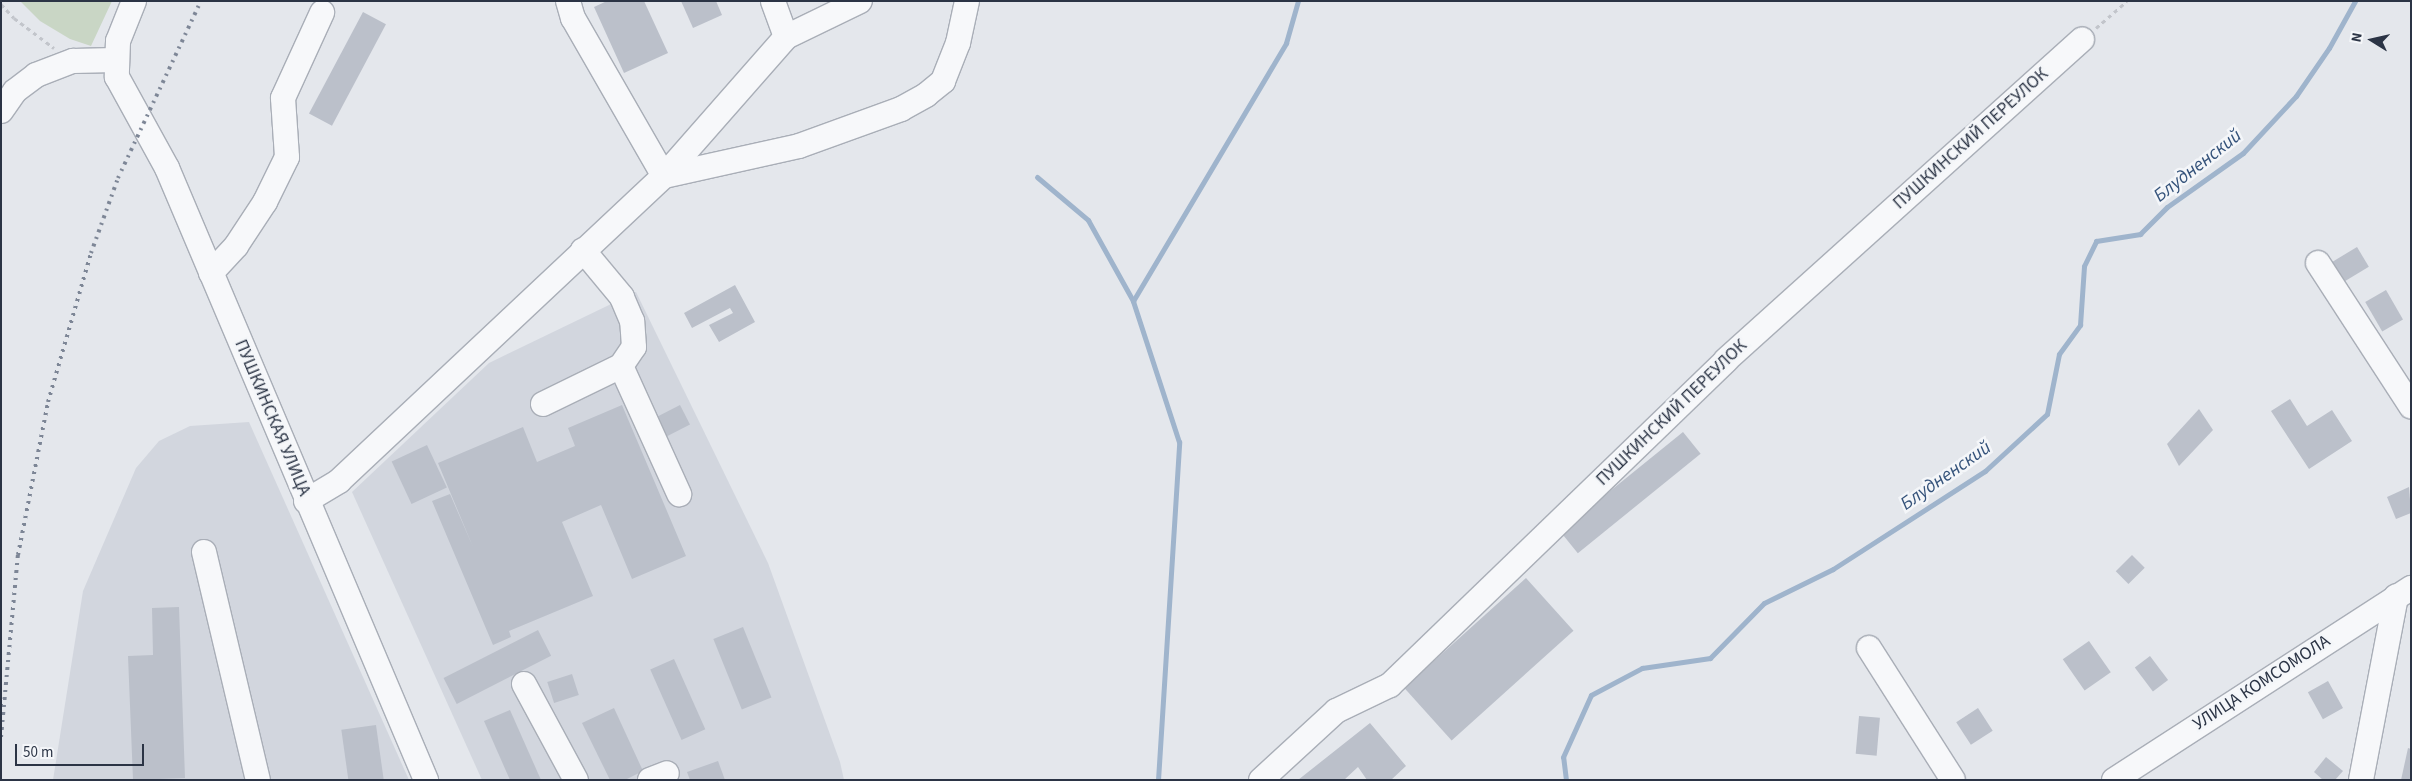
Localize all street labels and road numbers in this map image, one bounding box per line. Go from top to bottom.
street label: ПУШКИНСКИЙ ПЕРЕУЛОК [1889,64,2053,214]
street label: ПУШКИНСКИЙ ПЕРЕУЛОК [1592,335,1752,491]
street label: ПУШКИНСКАЯ УЛИЦА [229,337,315,499]
street label: УЛИЦА КОМСОМОЛА [2189,631,2335,735]

